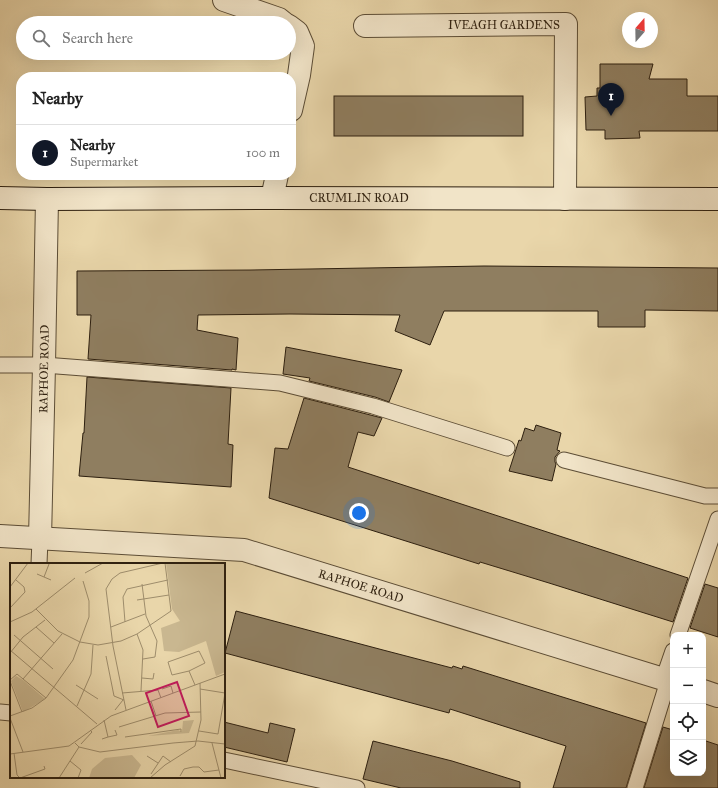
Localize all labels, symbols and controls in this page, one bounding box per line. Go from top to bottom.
north arrow [622,12,658,48]
search box [16,16,296,60]
street label: IVEAGH GARDENS [448,18,560,32]
icon: search [30,27,52,49]
text: Search here [62,29,133,47]
pin: 1 [598,83,624,116]
text: Nearby [32,88,83,109]
text: Nearby [70,136,115,154]
text: 1 [42,145,48,161]
text: 100 m [246,145,280,161]
text: Supermarket [70,154,138,170]
street label: CRUMLIN ROAD [309,191,409,205]
street label: RAPHOE ROAD [36,325,52,413]
your location [349,503,369,523]
inset map [10,563,225,778]
street label: RAPHOE ROAD [317,566,405,606]
map controls [670,632,706,776]
button: + [670,632,706,668]
button: − [670,668,706,704]
button: locate [670,704,706,740]
button: layers [670,740,706,776]

